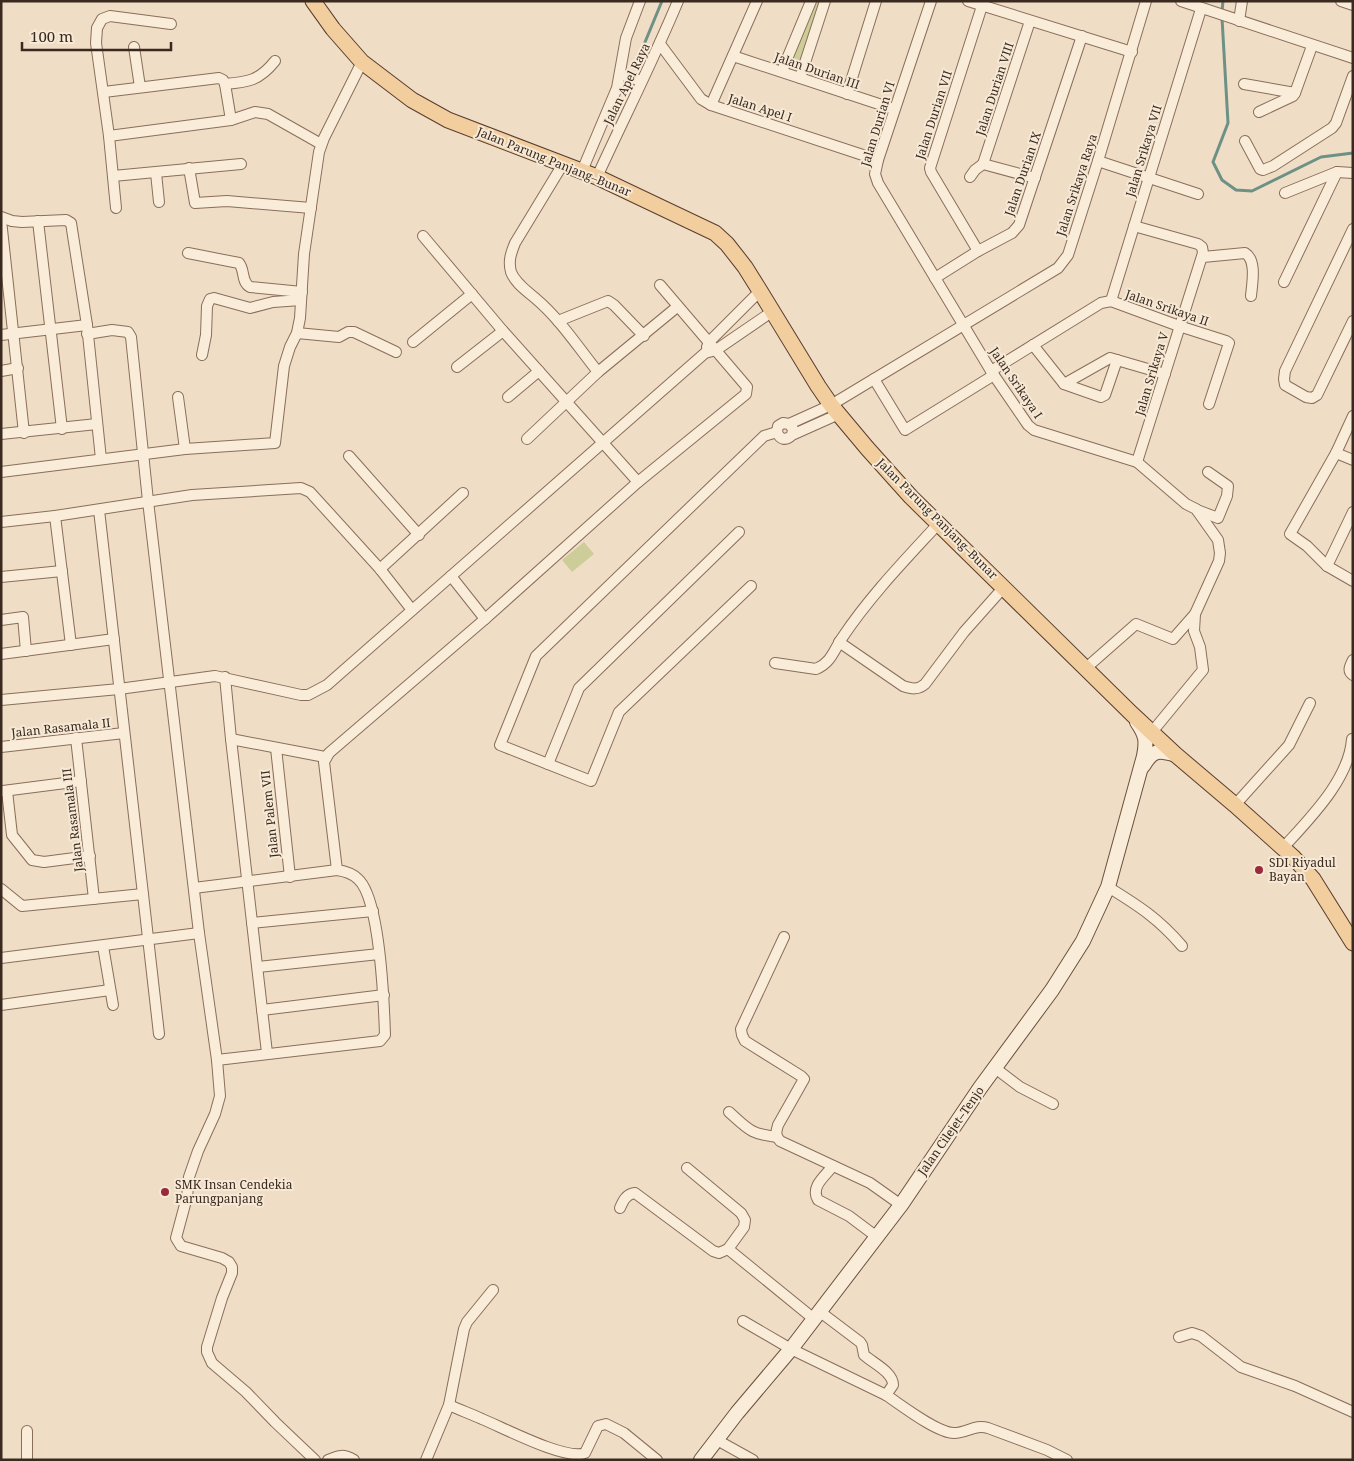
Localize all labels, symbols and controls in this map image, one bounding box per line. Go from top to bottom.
scale bar [22,20,171,52]
text: 100 m [30,26,73,46]
street label: Jalan Apel Raya [599,40,654,129]
street label: Jalan Durian VIII [971,40,1018,139]
street label: Jalan Durian III [771,48,862,93]
street label: Jalan Durian VII [911,68,956,163]
street label: Jalan Durian VI [856,79,899,170]
street label: Jalan Apel I [725,89,794,126]
street label: Jalan Srikaya VII [1121,103,1166,200]
street label: Jalan Parung Panjang–Bunar [474,122,634,200]
street label: Jalan Durian IX [1000,129,1045,219]
street label: Jalan Srikaya Raya [1052,131,1101,239]
street label: Jalan Srikaya II [1122,285,1211,330]
street label: Jalan Srikaya V [1130,329,1173,419]
street label: Jalan Srikaya I [986,343,1047,422]
street label: Jalan Parung Panjang–Bunar [872,454,1002,583]
street label: Jalan Rasamala II [9,714,111,741]
street label: Jalan Rasamala III [58,767,87,874]
street label: Jalan Palem VII [256,769,283,860]
place label: SDI Riyadul Bayan [1269,854,1336,885]
marker: SDI Riyadul Bayan [1253,864,1265,876]
street label: Jalan Cilejet–Tenjo [913,1083,988,1180]
place label: SMK Insan Cendekia Parungpanjang [175,1176,293,1207]
marker: SMK Insan Cendekia Parungpanjang [159,1186,171,1198]

